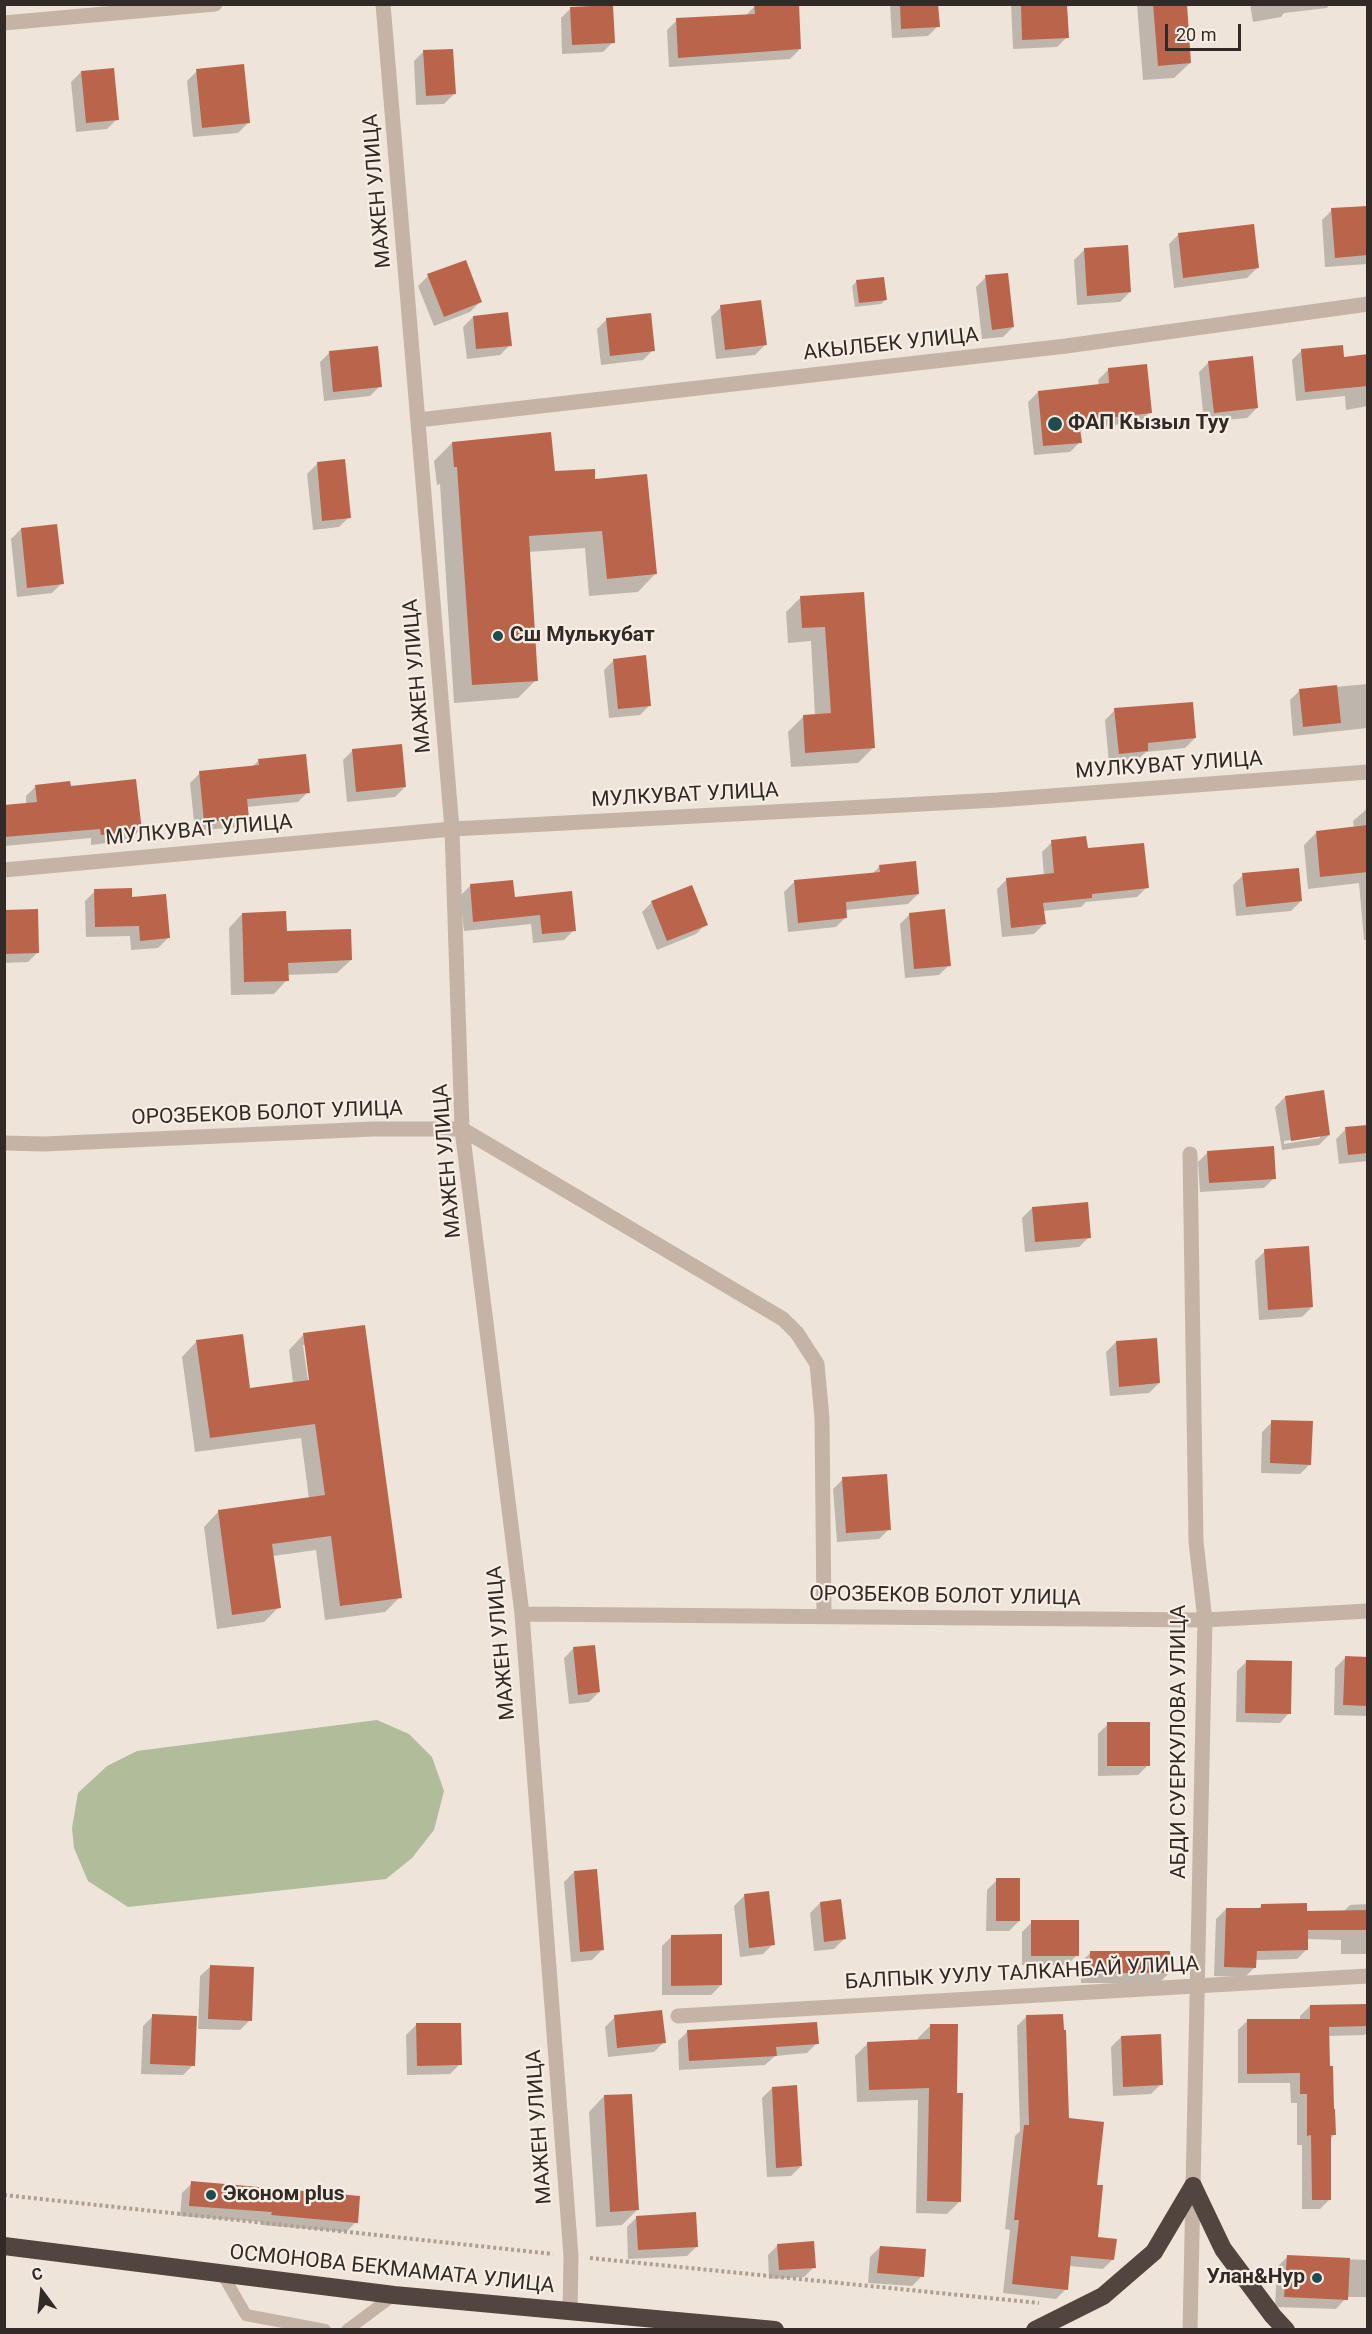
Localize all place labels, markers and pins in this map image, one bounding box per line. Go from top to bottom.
place label: ФАП Кызыл Туу [1068,411,1229,437]
marker: ФАП Кызыл Туу [1046,415,1064,433]
place label: Сш Мулькубат [510,623,655,649]
marker: Сш Мулькубат [491,629,505,643]
place label: Эконом plus [223,2182,345,2208]
marker: Эконом plus [204,2188,218,2202]
place label: Улан&Нур [1206,2265,1305,2291]
marker: Улан&Нур [1310,2271,1324,2285]

